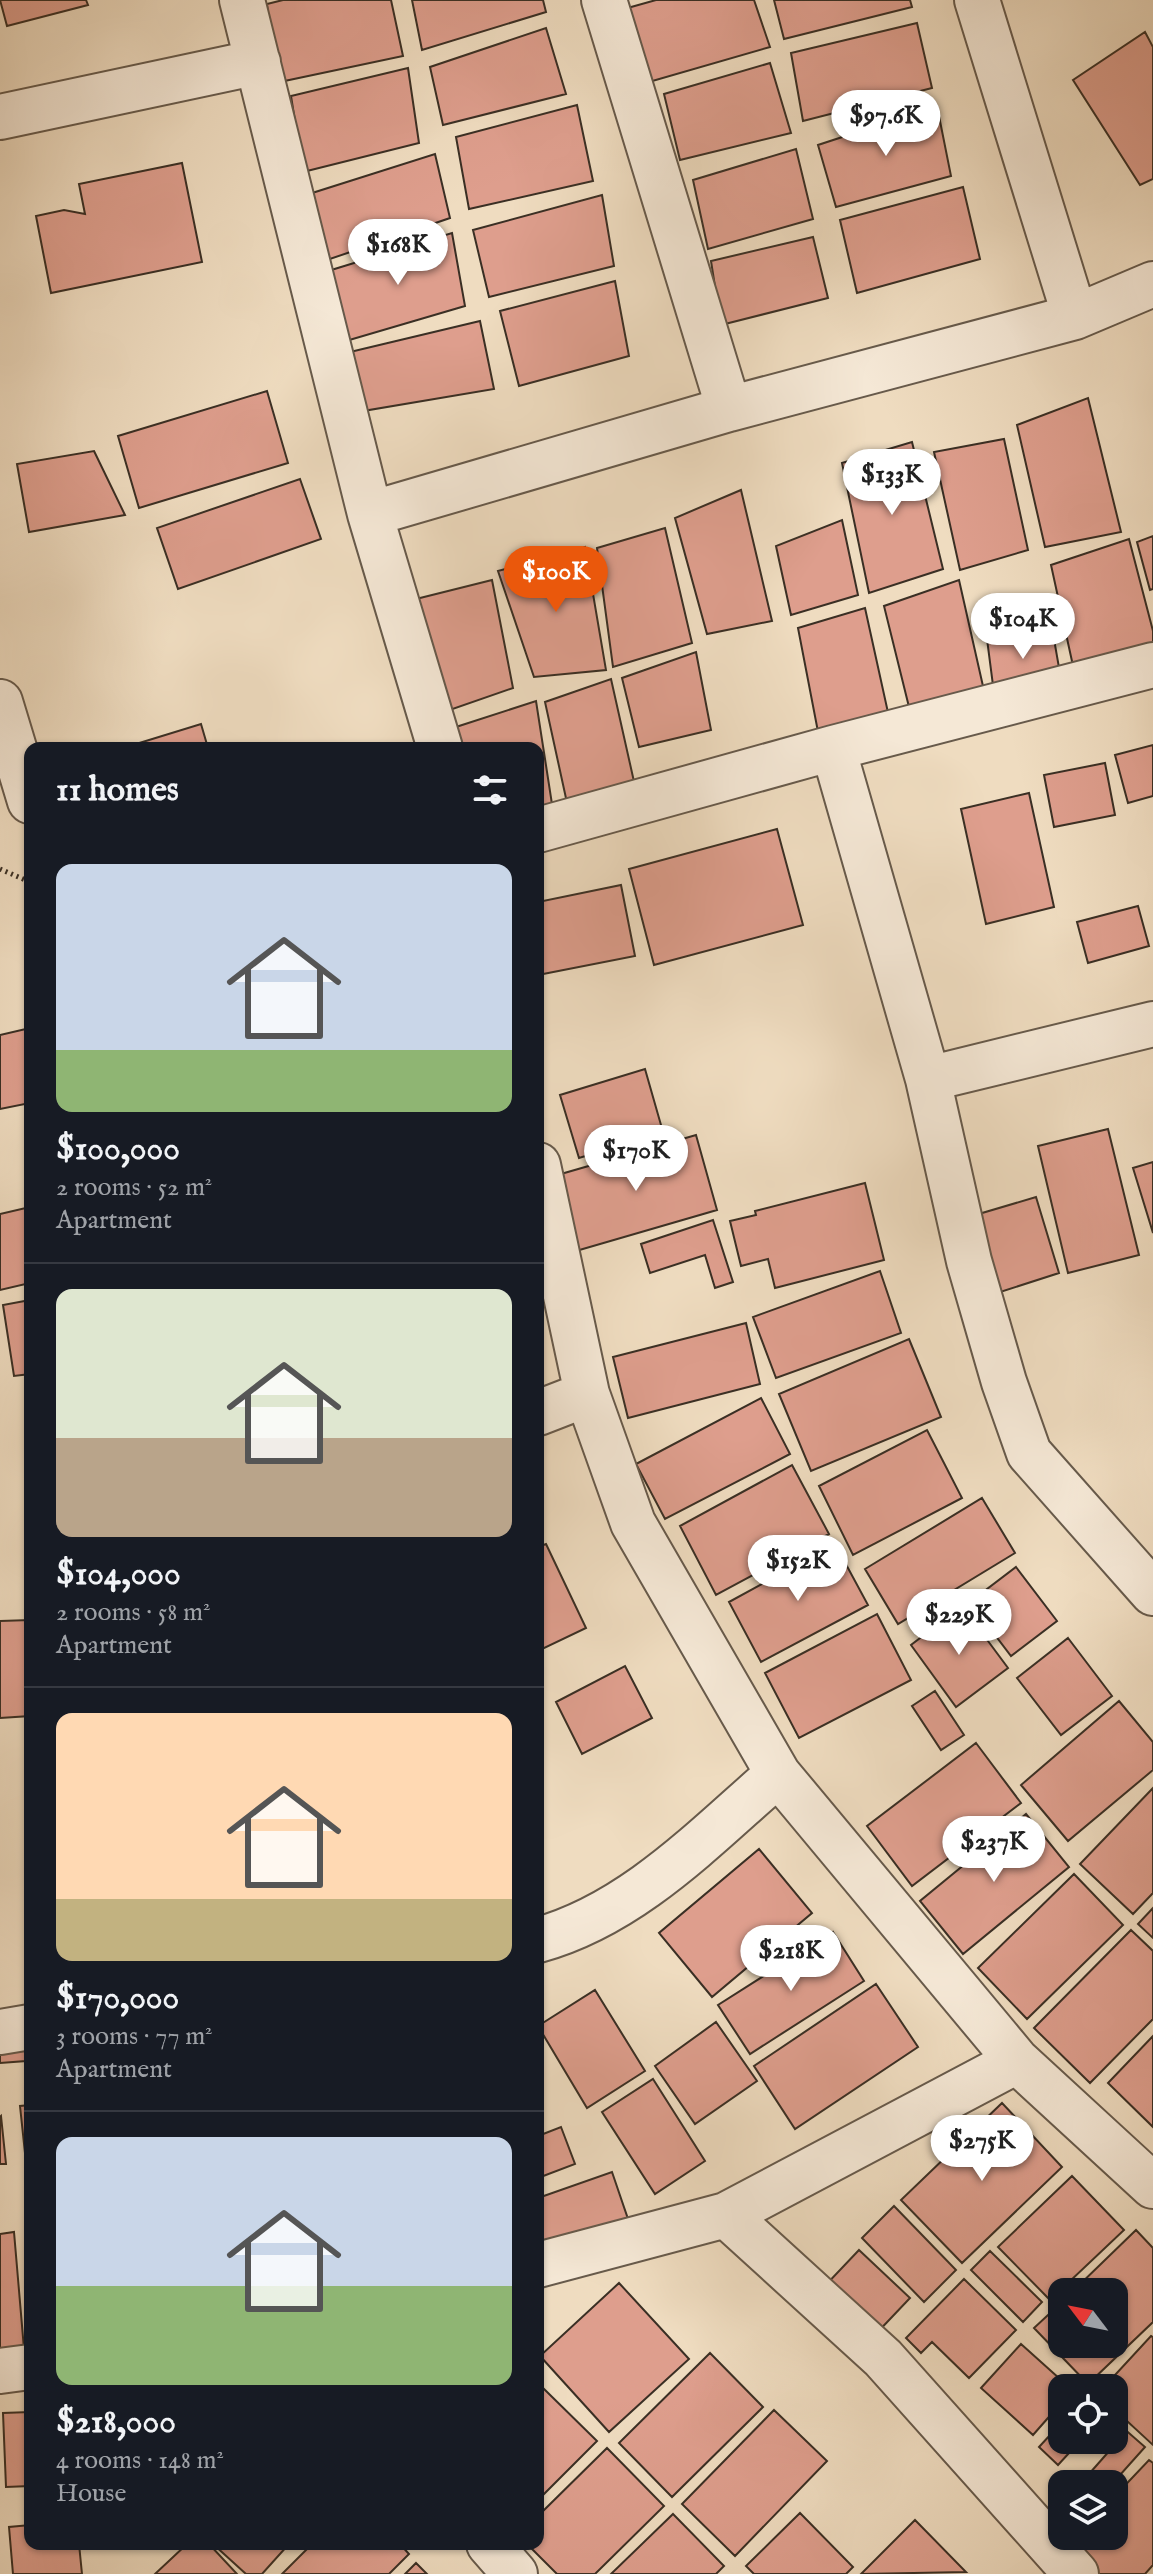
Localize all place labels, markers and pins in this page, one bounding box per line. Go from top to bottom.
pin: $97.6K [821,90,951,158]
pin: $168K [342,219,454,287]
pin: $133K [836,449,948,517]
pin: $100K [500,546,612,614]
pin: $104K [967,593,1079,661]
pin: $170K [580,1125,692,1193]
pin: $152K [742,1535,854,1603]
pin: $229K [903,1589,1015,1657]
pin: $237K [938,1816,1050,1884]
pin: $218K [735,1925,847,1993]
pin: $275K [926,2115,1038,2183]

